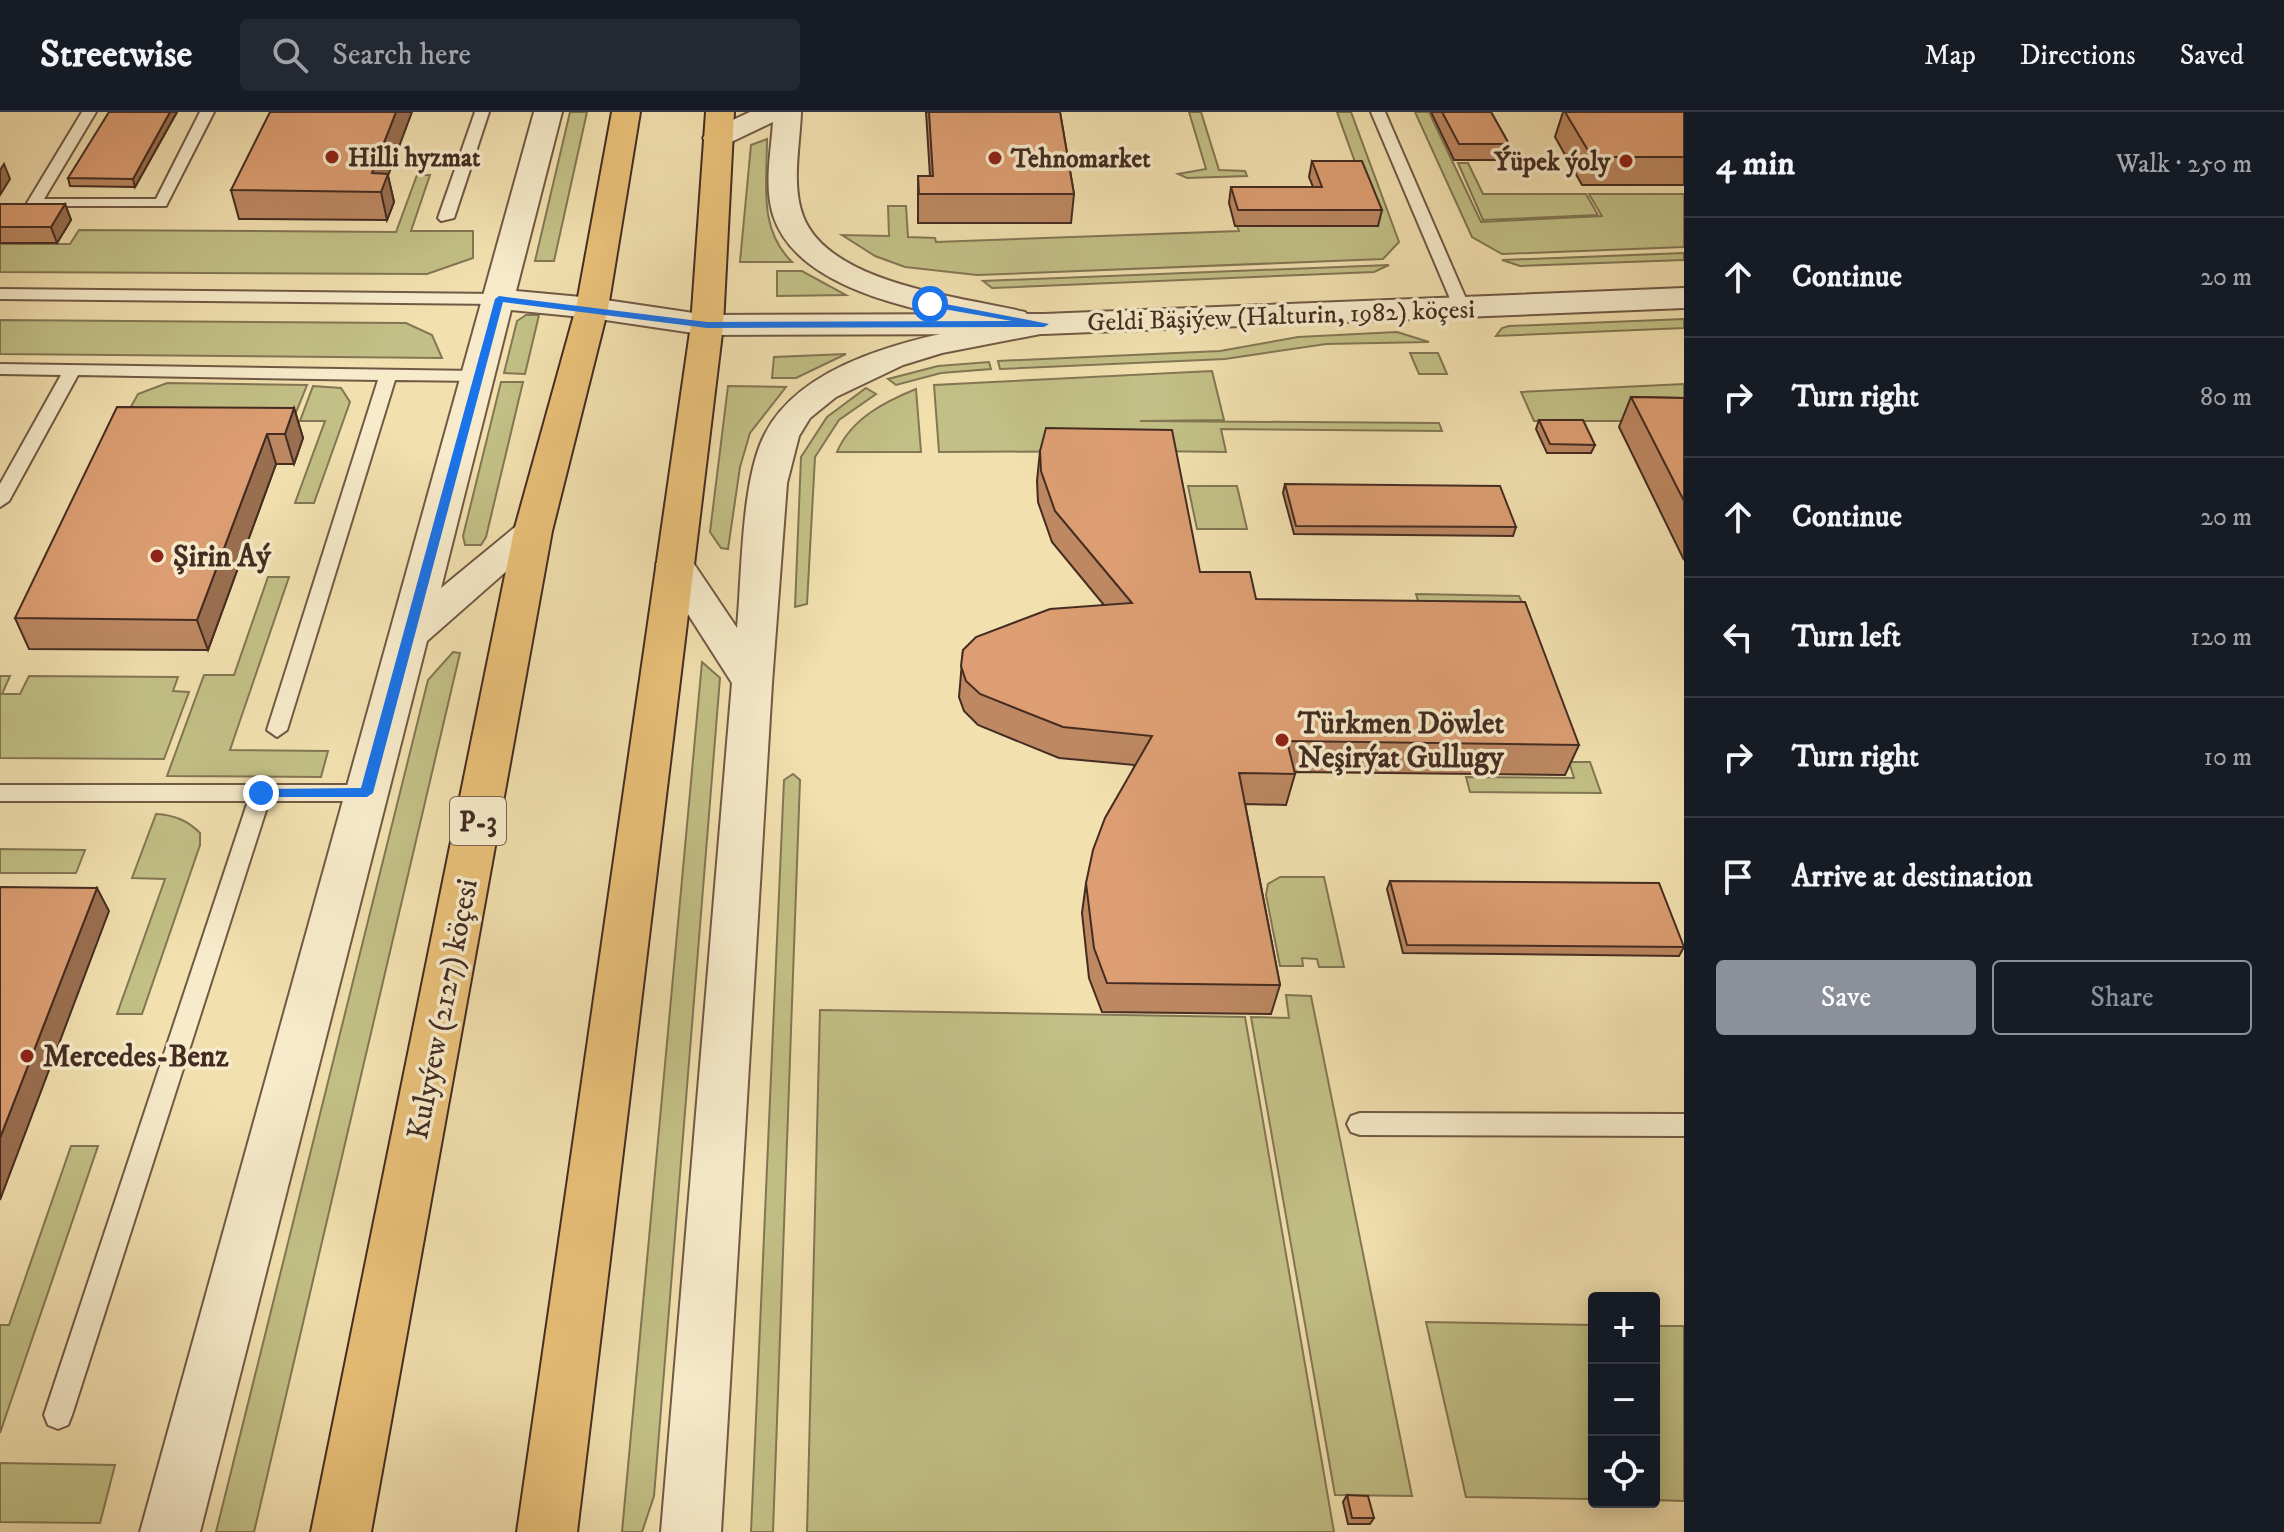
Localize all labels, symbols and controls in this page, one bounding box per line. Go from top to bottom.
search box [240,19,800,91]
text: Streetwise [40,31,192,79]
icon: search [268,33,312,77]
text: Search here [332,37,471,74]
text: Map [1924,38,1976,73]
text: Directions [2020,38,2136,73]
text: Saved [2180,38,2244,73]
place label: Hilli hyzmat [348,142,481,175]
place label: Tehnomarket [1010,143,1151,176]
text: 4 min [1716,143,1795,185]
place label: Ýüpek ýoly [1493,145,1611,179]
marker: Hilli hyzmat [323,148,341,166]
text: Walk · 250 m [2116,148,2252,181]
marker: Tehnomarket [986,149,1004,167]
marker: Ýüpek ýoly [1617,152,1635,170]
icon: ahead [1716,255,1760,299]
text: Continue [1792,259,1902,296]
text: 20 m [2200,261,2252,294]
route start [912,286,948,322]
street label: Geldi Bäşiýew (Halturin, 1982) köçesi [1087,293,1475,340]
icon: right [1716,375,1760,419]
text: Turn right [1792,379,1919,416]
text: 80 m [2200,381,2252,414]
icon: ahead [1716,495,1760,539]
text: Continue [1792,499,1902,536]
text: 20 m [2200,501,2252,534]
place label: Şirin Aý [173,539,272,576]
marker: Şirin Aý [148,547,166,565]
icon: left [1716,615,1760,659]
text: Turn left [1792,619,1901,656]
text: 120 m [2191,621,2252,654]
place label: Türkmen Döwlet Neşirýat Gullugy [1297,706,1504,777]
marker: Türkmen Döwlet Neşirýat Gullugy [1273,731,1291,749]
icon: right [1716,735,1760,779]
text: Turn right [1792,739,1919,776]
text: 10 m [2203,741,2252,774]
route end [243,775,279,811]
road number: P-3 [450,797,506,845]
icon: arrive [1716,855,1760,899]
text: Arrive at destination [1792,859,2033,896]
street label: Kulyýew (2127) köçesi [400,876,487,1143]
button: Save [1716,960,1976,1035]
button: Share [1992,960,2252,1035]
place label: Mercedes-Benz [43,1039,229,1076]
marker: Mercedes-Benz [18,1047,36,1065]
map controls [1588,1292,1660,1508]
button: + [1588,1292,1660,1364]
button: − [1588,1364,1660,1436]
button: locate [1588,1436,1660,1508]

